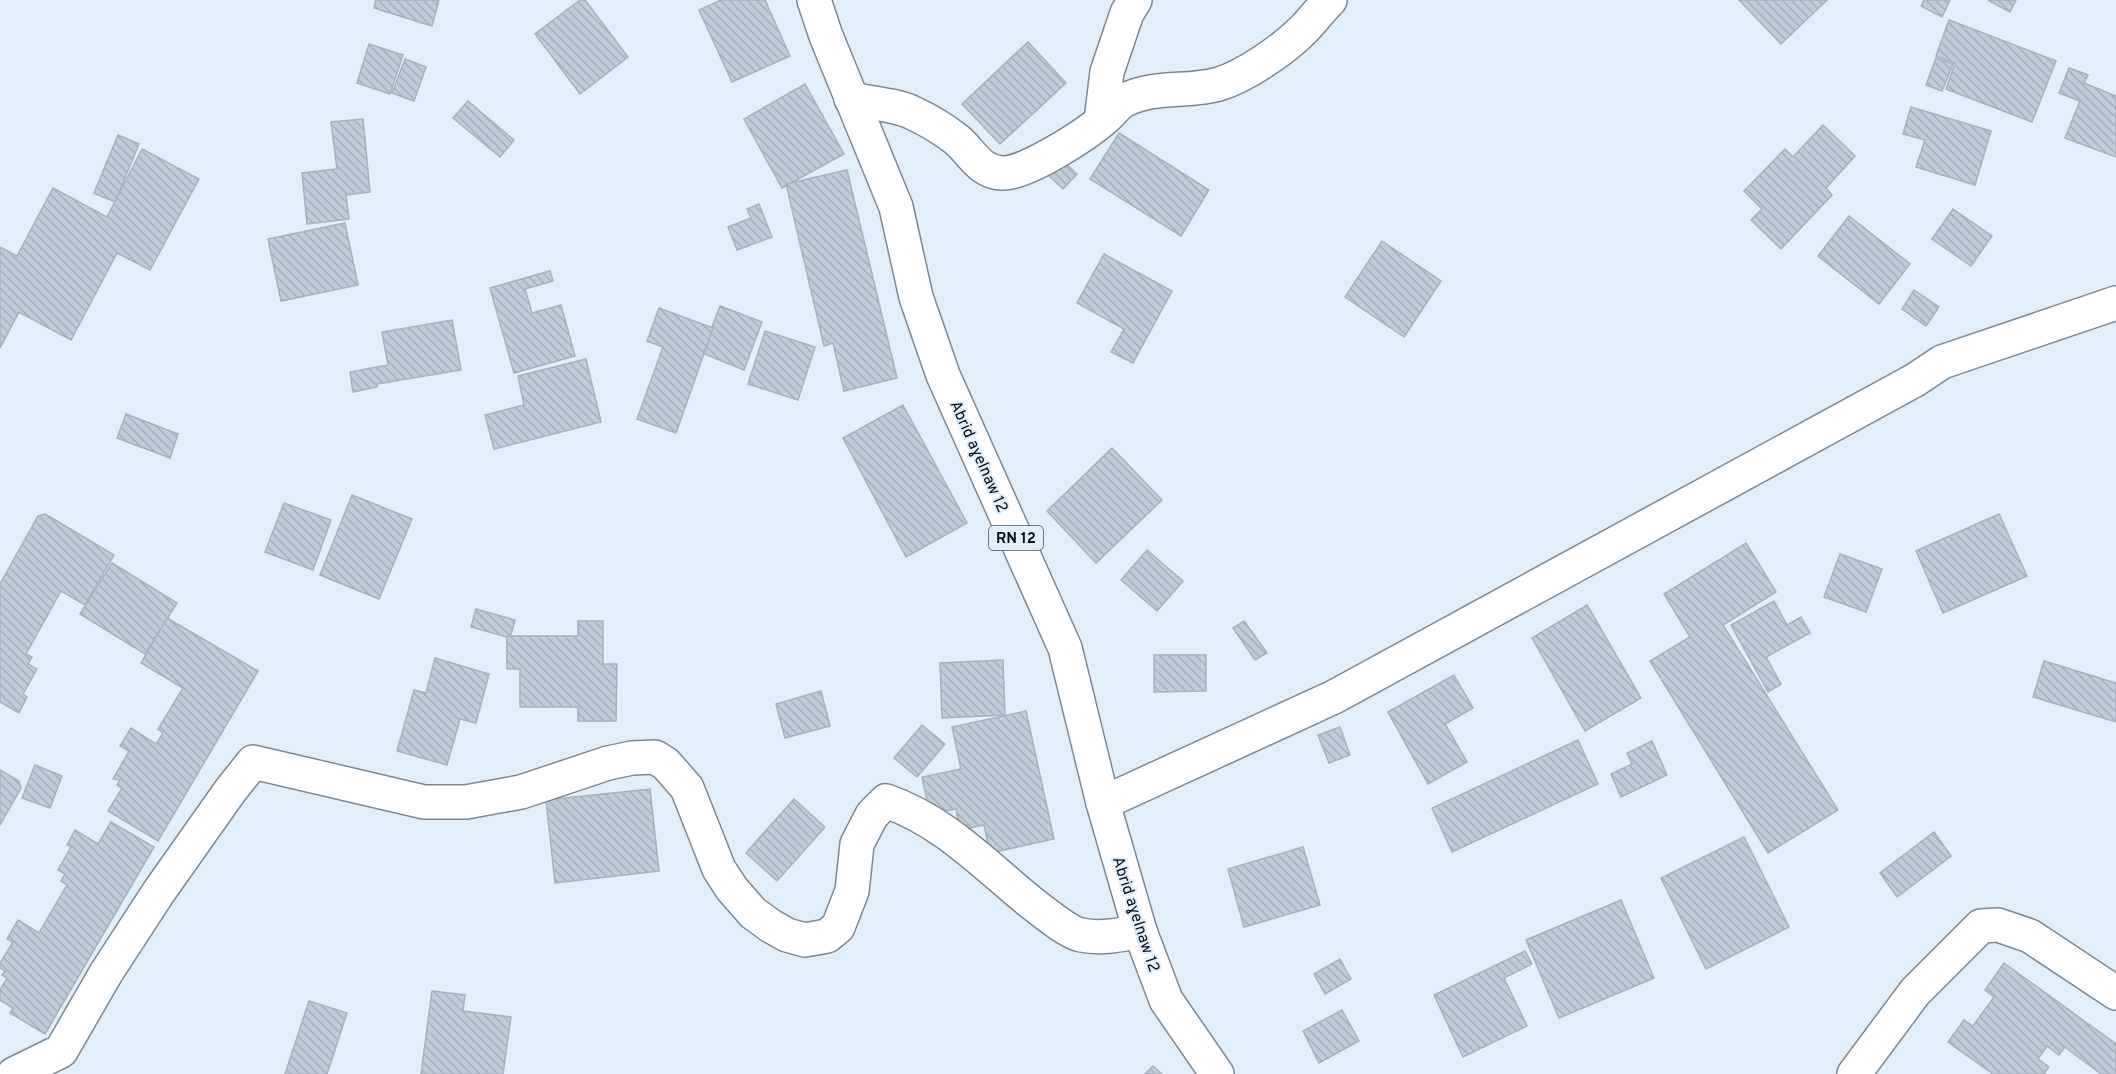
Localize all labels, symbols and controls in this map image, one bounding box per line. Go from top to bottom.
street label: Abrid aɣelnaw 12 [945,398,1012,516]
road number: RN 12 [989,526,1043,550]
street label: Abrid aɣelnaw 12 [1107,854,1163,975]

